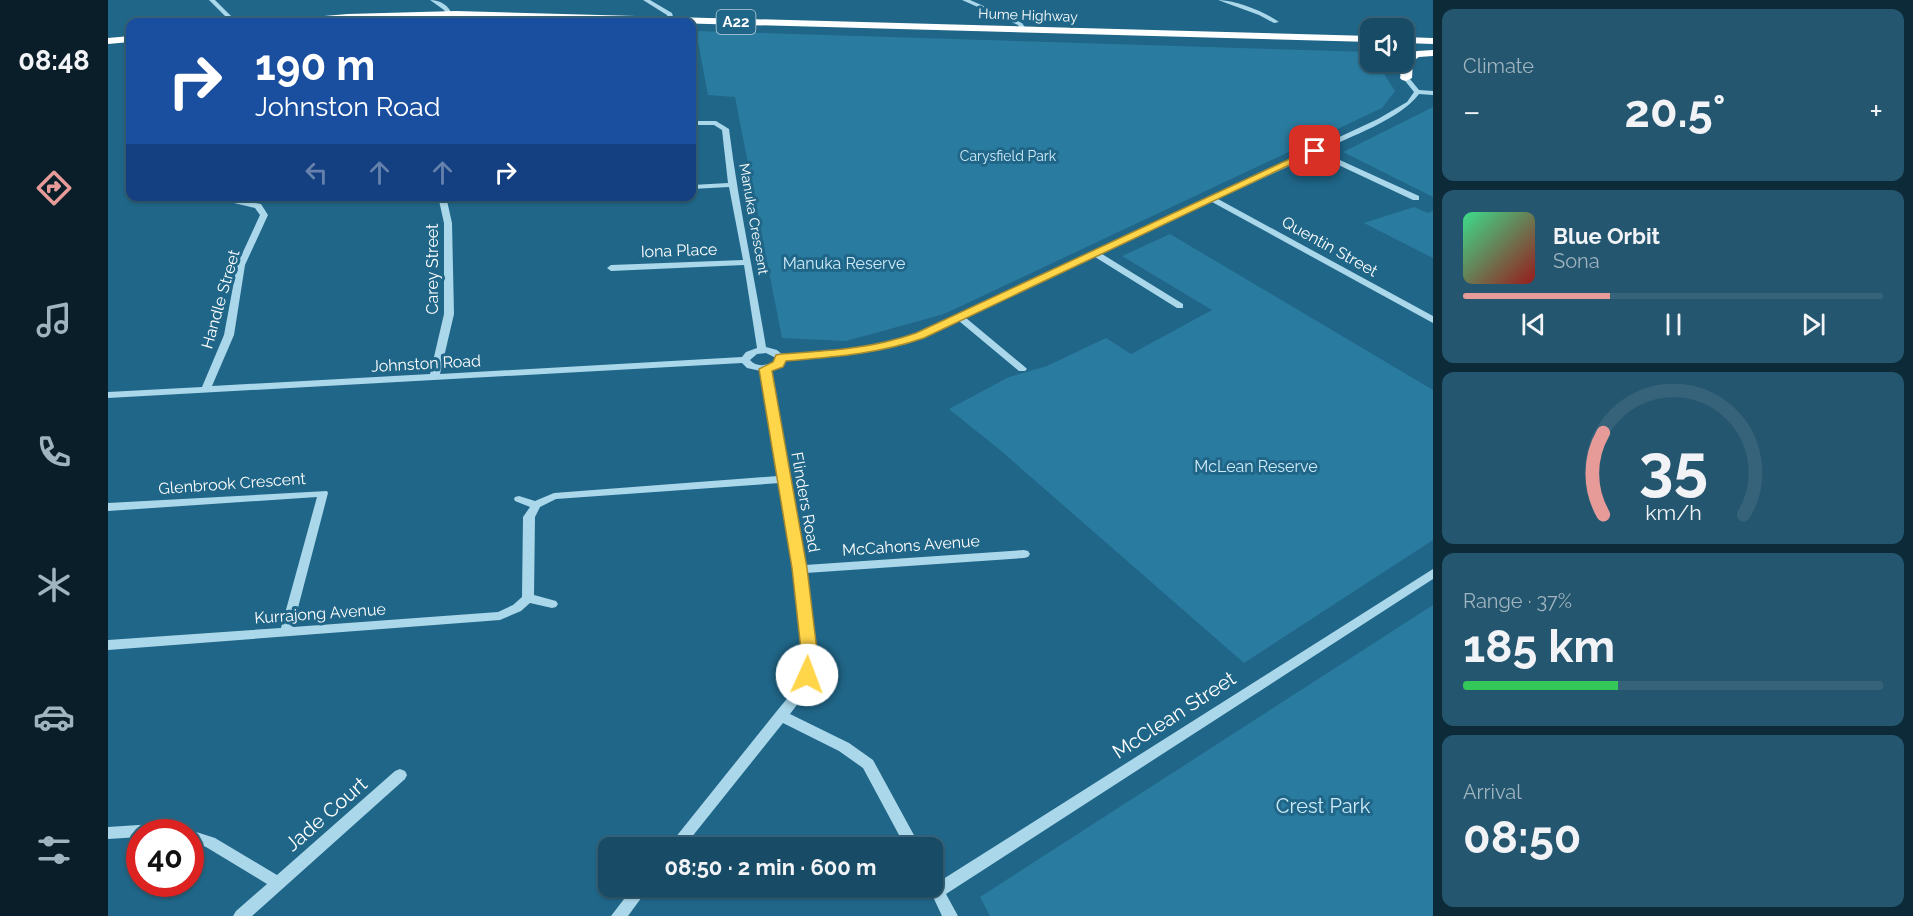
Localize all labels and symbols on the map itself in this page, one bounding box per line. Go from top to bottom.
street label: Hume Highway [978,5,1078,25]
road number: A22 [716,10,756,34]
pin [1289,125,1340,176]
park label: Carysfield Park [960,148,1057,164]
street label: Manuka Crescent [736,162,772,276]
street label: Quentin Street [1278,212,1382,281]
street label: Carey Street [423,223,442,314]
street label: Iona Place [640,240,718,261]
street label: Handle Street [197,247,244,351]
park label: Manuka Reserve [783,254,905,273]
street label: Johnston Road [371,351,481,376]
street label: Flinders Road [787,450,824,554]
park label: McLean Reserve [1194,457,1318,476]
street label: Glenbrook Crescent [158,469,307,498]
street label: McCahons Avenue [842,531,981,560]
street label: Kurrajong Avenue [254,599,386,628]
position arrow [775,643,839,707]
street label: McClean Street [1108,666,1240,764]
street label: Jade Court [280,772,372,856]
park label: Crest Park [1276,794,1371,818]
speed limit sign: 40 [126,819,204,897]

